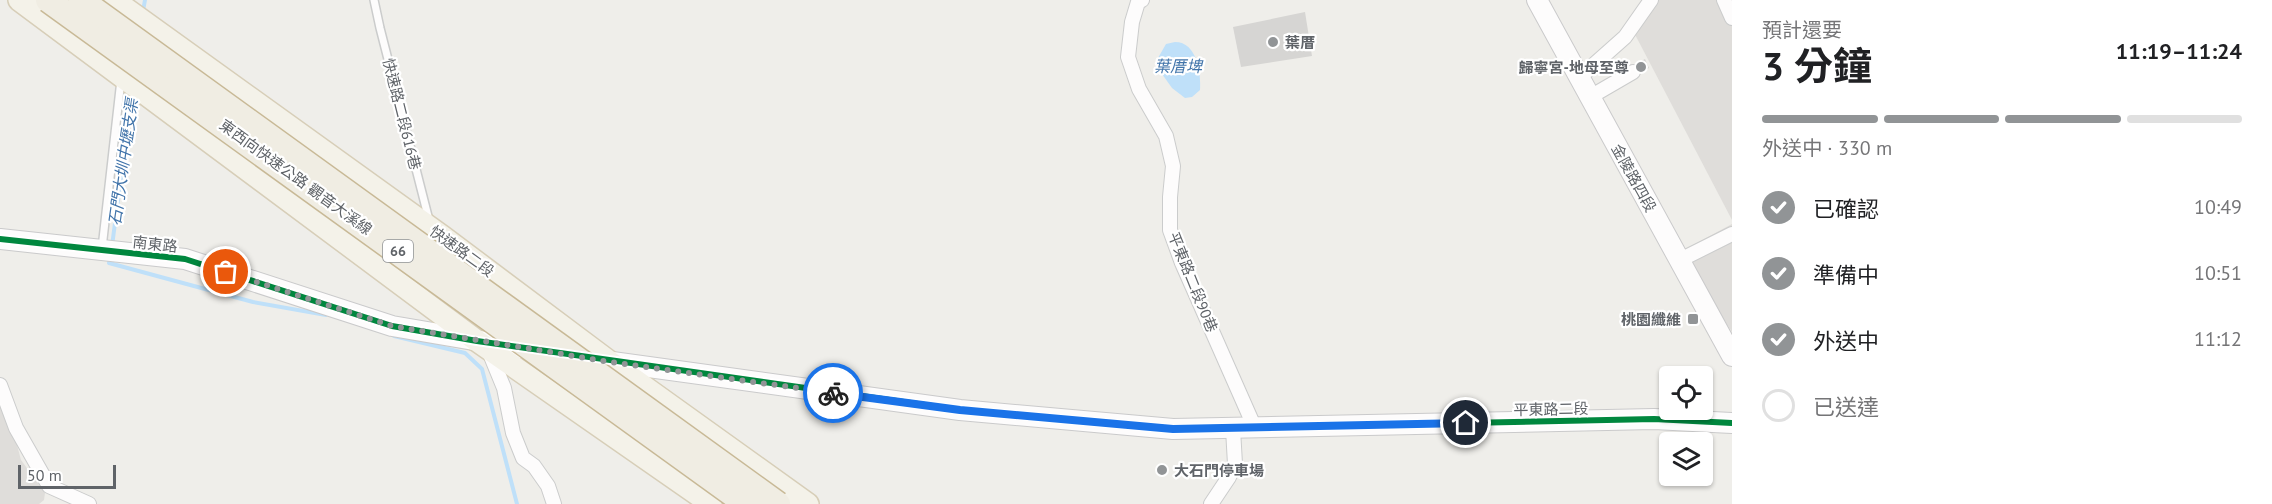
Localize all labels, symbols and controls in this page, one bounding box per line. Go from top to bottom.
text: 預計還要 [1762,17,1842,43]
place label: 葉厝 [1285,33,1315,52]
marker: 葉厝 [1266,35,1280,49]
text: 11:19–11:24 [2116,37,2242,65]
text: 3 分鐘 [1762,40,1872,91]
street label: 快速路二段616巷 [379,56,425,172]
water label: 葉厝埤 [1154,56,1204,76]
place label: 歸寧宮-地母至尊 [1519,58,1629,77]
marker: 歸寧宮-地母至尊 [1634,60,1648,74]
water label: 石門大圳中壢支渠 [104,95,142,227]
street label: 東西向快速公路 觀音大溪線 [216,115,376,239]
text: 外送中 · 330 m [1762,135,1892,161]
street label: 金陵路四段 [1608,141,1660,215]
icon: check [1762,191,1795,224]
text: 10:49 [2194,194,2242,220]
text: 已確認 [1813,195,1879,223]
street label: 快速路二段 [426,221,498,281]
street label: 平東路二段90巷 [1164,229,1222,335]
street label: 南東路 [132,232,178,256]
road number: 66 [383,240,413,262]
pin [200,246,251,297]
icon: bag [209,255,242,288]
icon: check [1762,257,1795,290]
text: 10:51 [2194,260,2242,286]
text: 準備中 [1813,261,1879,289]
place label: 桃園纖維 [1621,310,1681,329]
marker: 桃園纖維 [1686,312,1700,326]
icon: check [1762,323,1795,356]
text: 11:12 [2194,326,2242,352]
text: 外送中 [1813,327,1879,355]
courier [803,363,863,423]
map controls [1659,366,1713,486]
button: locate [1659,366,1713,420]
icon: bike [817,377,850,410]
text: 已送達 [1813,393,1879,421]
pin [1440,397,1491,448]
street label: 平東路二段 [1513,399,1589,419]
icon: home [1449,406,1482,439]
button: layers [1659,432,1713,486]
place label: 大石門停車場 [1174,461,1264,480]
scale bar [18,462,116,490]
marker: 大石門停車場 [1155,463,1169,477]
text: 50 m [27,465,62,485]

